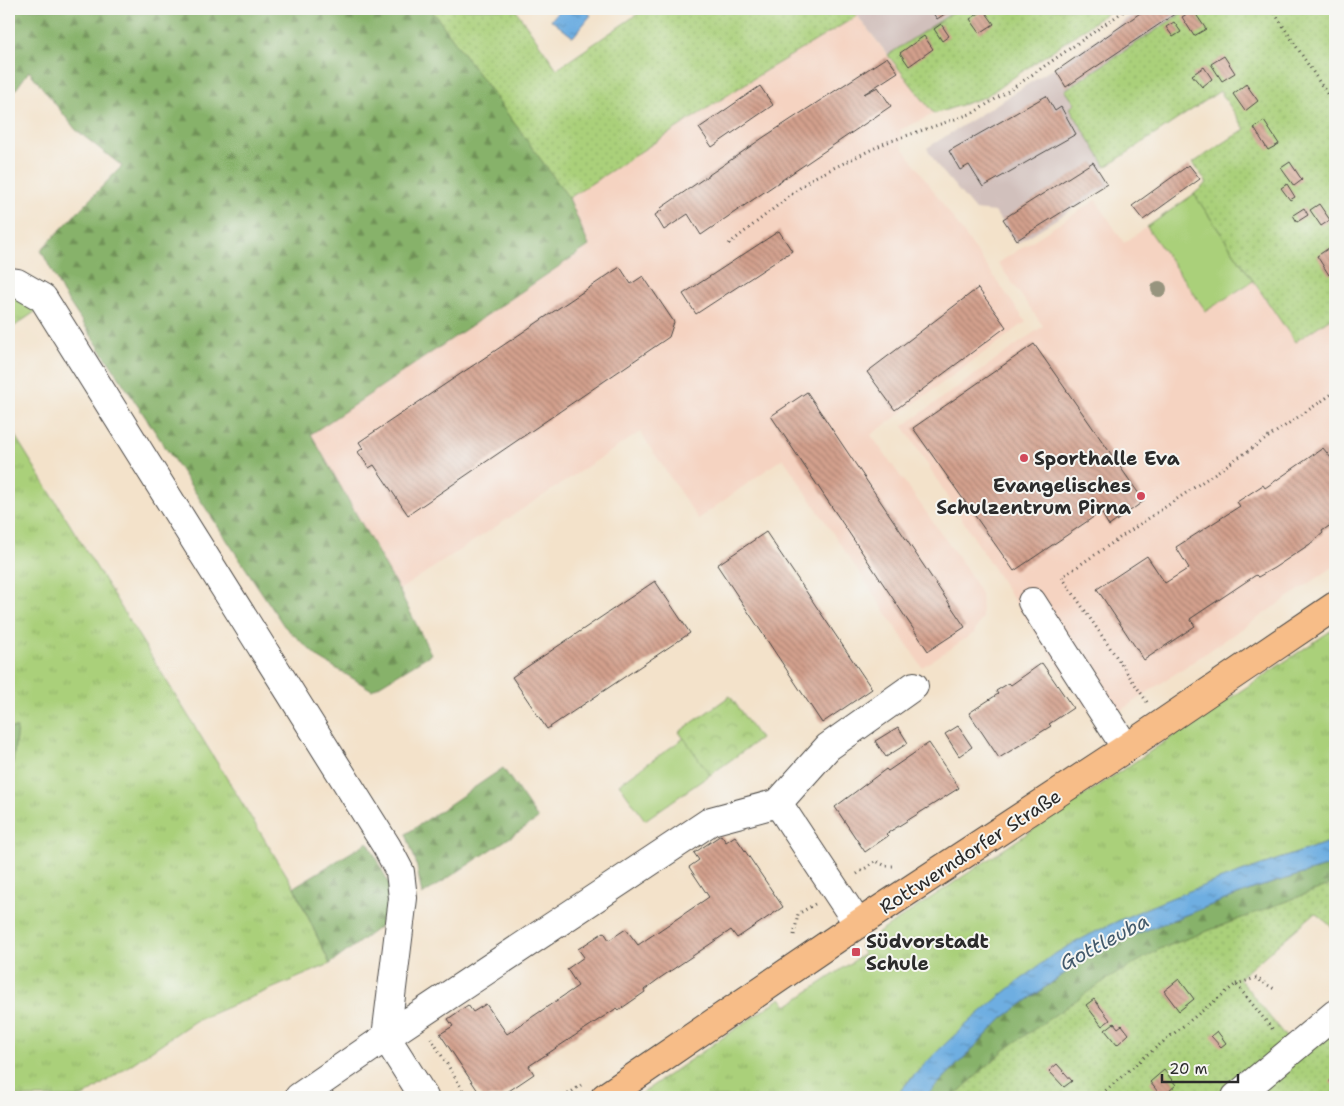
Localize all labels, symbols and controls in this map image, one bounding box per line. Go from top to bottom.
place label: Sporthalle Eva [1034,446,1180,471]
marker: Sporthalle Eva [1018,452,1030,464]
place label: Evangelisches Schulzentrum Pirna [936,473,1131,520]
marker: Evangelisches Schulzentrum Pirna [1135,490,1147,502]
street label: Rottwerndorfer Straße [875,783,1066,920]
water label: Gottleuba [1055,908,1153,976]
place label: Südvorstadt Schule [866,929,989,976]
marker: Südvorstadt Schule [850,946,862,958]
scale bar [1162,1051,1238,1083]
text: 20 m [1169,1059,1208,1079]

